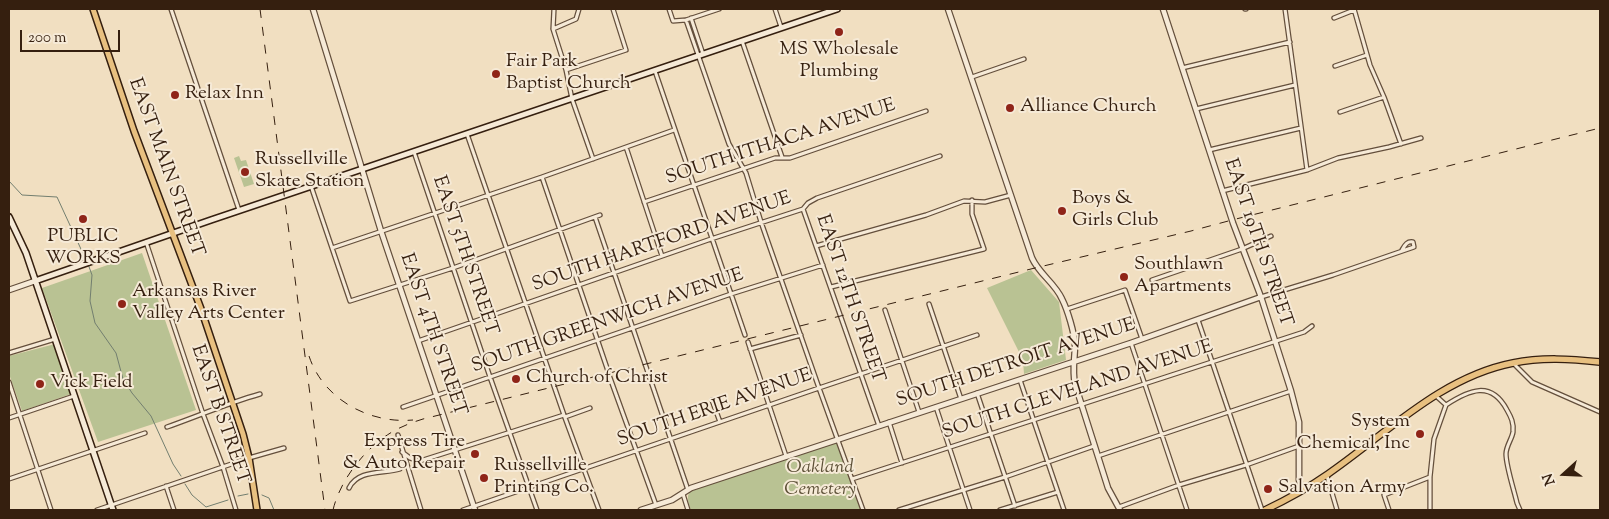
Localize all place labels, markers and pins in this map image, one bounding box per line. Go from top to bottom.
marker: MS Wholesale Plumbing [833,26,845,38]
place label: MS Wholesale Plumbing [779,40,899,84]
place label: Fair Park Baptist Church [506,52,631,96]
marker: Fair Park Baptist Church [490,68,502,80]
place label: Relax Inn [185,84,264,106]
marker: Relax Inn [169,89,181,101]
place label: Alliance Church [1020,97,1157,119]
marker: Alliance Church [1004,102,1016,114]
place label: Russellville Skate Station [255,150,365,194]
marker: Russellville Skate Station [239,166,251,178]
place label: Boys & Girls Club [1072,189,1158,233]
marker: Boys & Girls Club [1056,205,1068,217]
marker: PUBLIC WORKS [77,213,89,225]
place label: PUBLIC WORKS [45,227,121,271]
place label: Southlawn Apartments [1134,255,1231,299]
marker: Southlawn Apartments [1118,271,1130,283]
place label: Arkansas River Valley Arts Center [132,282,285,326]
marker: Arkansas River Valley Arts Center [116,298,128,310]
place label: Church of Christ [526,368,668,390]
place label: Vick Field [50,373,133,395]
marker: Church of Christ [510,373,522,385]
marker: Vick Field [34,378,46,390]
place label: System Chemical, Inc [1297,412,1410,456]
marker: System Chemical, Inc [1414,428,1426,440]
place label: Express Tire & Auto Repair [343,432,465,476]
marker: Express Tire & Auto Repair [469,448,481,460]
place label: Russellville Printing Co. [494,456,594,500]
marker: Russellville Printing Co. [478,472,490,484]
place label: Salvation Army [1278,478,1406,500]
marker: Salvation Army [1262,483,1274,495]

